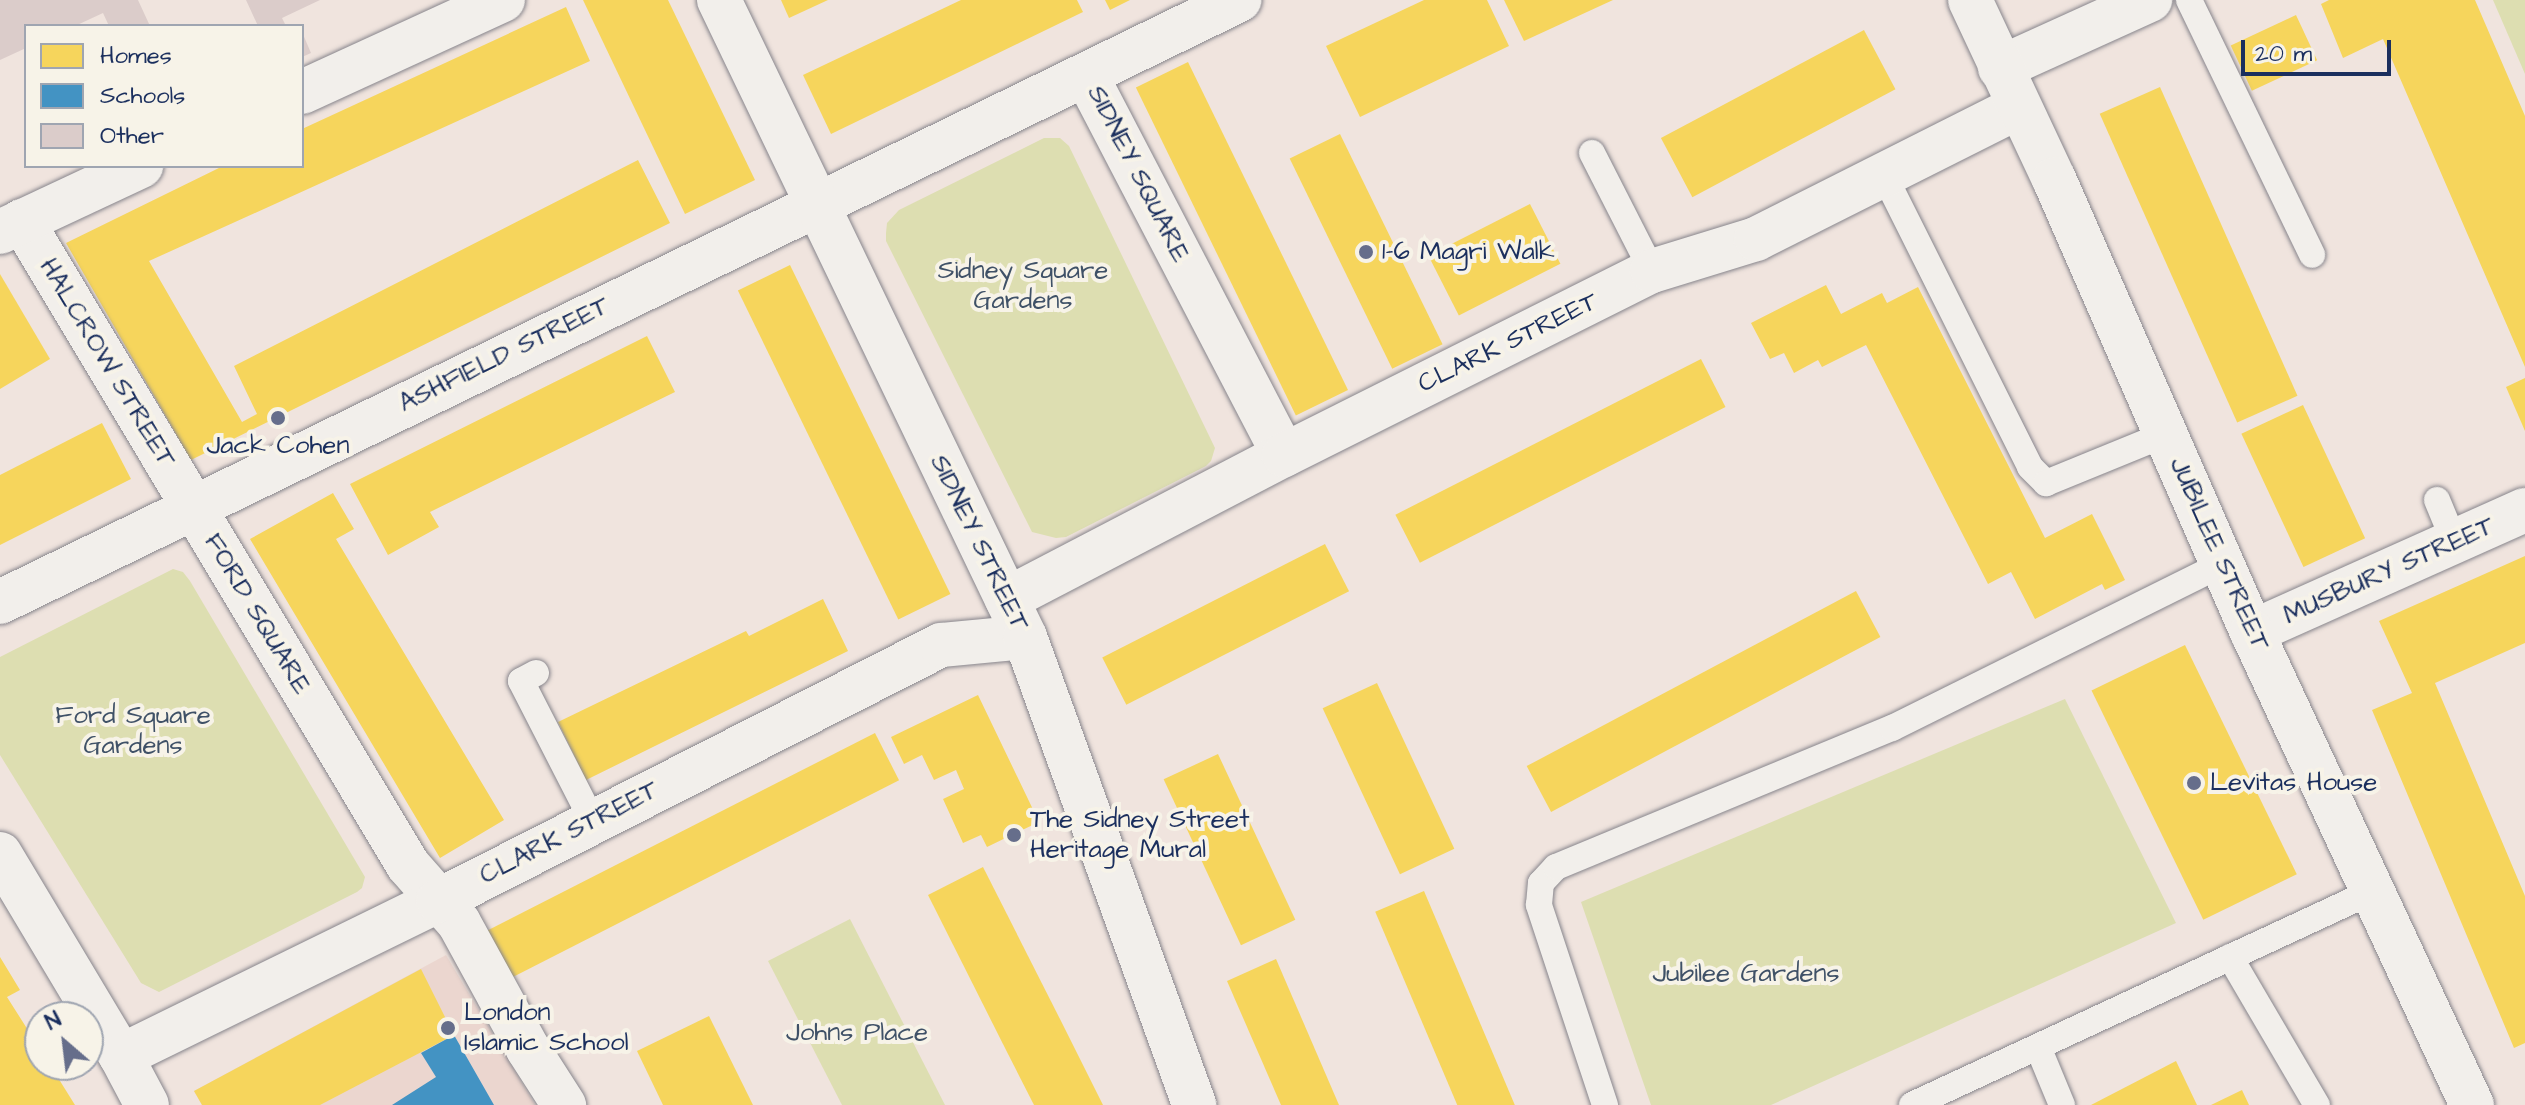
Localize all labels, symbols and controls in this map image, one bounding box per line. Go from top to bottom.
legend [24,24,304,168]
scale bar [2245,24,2395,74]
text: 20 m [2255,37,2312,71]
text: Homes [100,39,172,73]
text: Schools [100,79,185,113]
street label: SIDNEY SQUARE [1080,81,1196,267]
text: Other [100,119,164,153]
place label: 1-6 Magri Walk [1382,236,1555,268]
marker: 1-6 Magri Walk [1357,243,1375,261]
street label: HALCROW STREET [32,253,182,473]
park label: Sidney Square Gardens [938,255,1108,316]
street label: CLARK STREET [1413,286,1603,400]
street label: ASHFIELD STREET [394,291,614,419]
marker: Jack Cohen [269,409,287,427]
place label: Jack Cohen [207,430,349,462]
street label: SIDNEY STREET [923,450,1035,636]
street label: JUBILEE STREET [2162,452,2276,656]
street label: MUSBURY STREET [2279,511,2499,631]
street label: FORD SQUARE [197,528,317,700]
park label: Ford Square Gardens [55,700,211,762]
place label: Levitas House [2210,767,2377,799]
marker: Levitas House [2185,774,2203,792]
street label: CLARK STREET [475,775,663,891]
place label: The Sidney Street Heritage Mural [1030,804,1249,866]
marker: The Sidney Street Heritage Mural [1005,826,1023,844]
park label: Jubilee Gardens [1652,958,1840,990]
place label: London Islamic School [464,997,629,1058]
north arrow [24,1001,104,1081]
text: N [40,1004,67,1038]
park label: Johns Place [786,1017,928,1049]
marker: London Islamic School [439,1019,457,1037]

